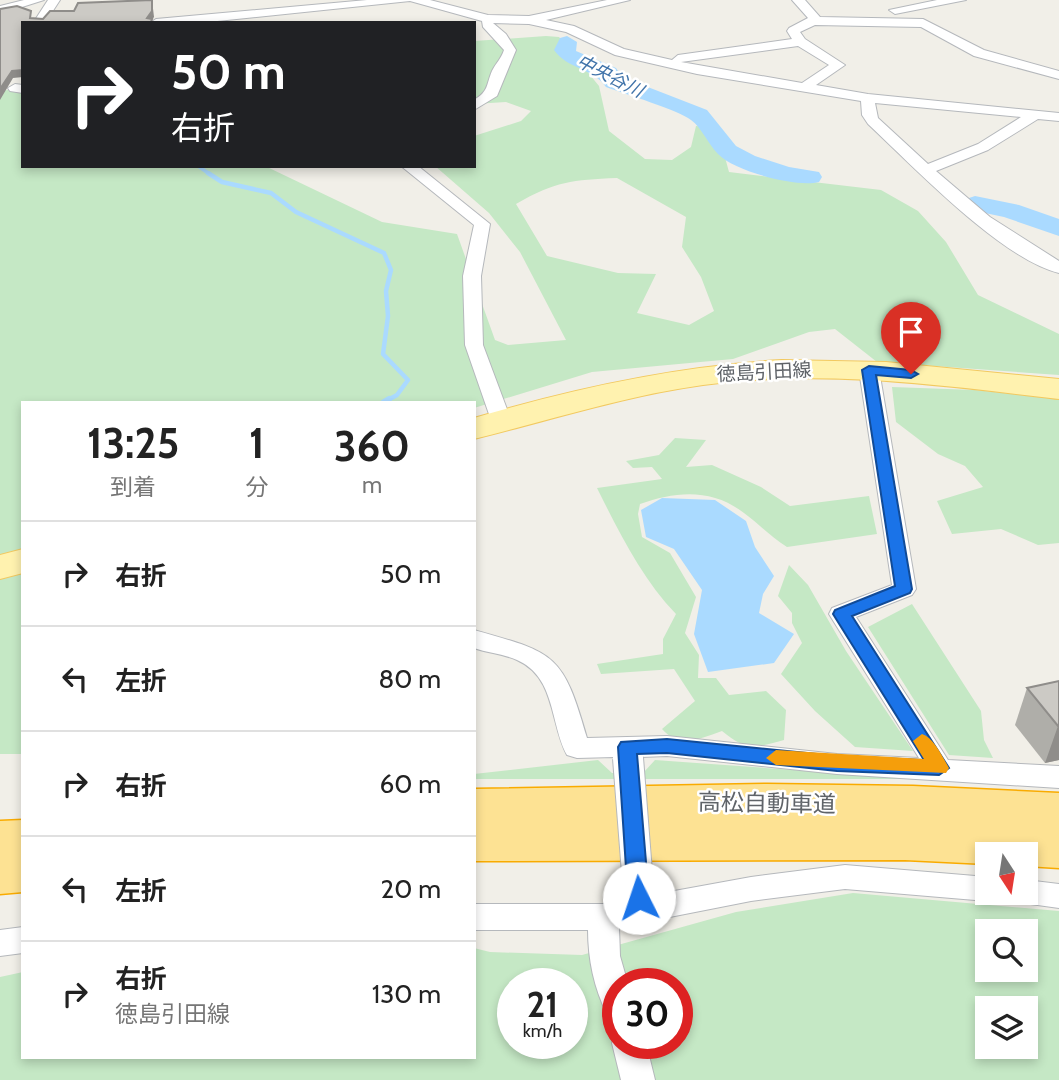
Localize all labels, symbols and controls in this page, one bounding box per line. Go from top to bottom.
text: 50 m [171,42,286,101]
icon: right [56,49,147,140]
water label: 中央谷川 [573,50,649,103]
text: 右折 [171,108,235,147]
pin [881,302,941,374]
icon: arrive [892,313,930,351]
street label: 徳島引田線 [716,358,812,386]
text: 13:25 [87,417,179,469]
text: 1 [249,417,264,469]
text: 360 [334,420,410,472]
text: m [362,471,382,499]
text: 到着 [110,473,156,501]
text: 分 [245,473,268,501]
icon: right [56,555,94,593]
text: 50 m [380,558,441,590]
text: 右折 [115,560,167,592]
icon: left [56,660,94,698]
text: 80 m [378,663,441,695]
text: 左折 [115,665,167,697]
icon: right [56,765,94,803]
text: 60 m [379,768,441,800]
text: 右折 [115,770,167,802]
street label: 高松自動車道 [698,788,836,818]
north arrow [975,842,1038,905]
map controls [975,842,1038,1059]
position arrow [602,861,676,935]
icon: left [56,870,94,908]
text: 20 m [381,873,441,905]
text: 左折 [115,875,167,907]
button: search [975,919,1038,982]
text: 右折 [115,963,167,995]
speed limit sign: 30 [602,968,693,1059]
icon: right [56,975,94,1013]
text: 130 m [372,978,441,1010]
text: 21 [527,983,558,1026]
button: layers [975,996,1038,1059]
text: 徳島引田線 [115,1000,230,1028]
text: km/h [523,1020,562,1042]

